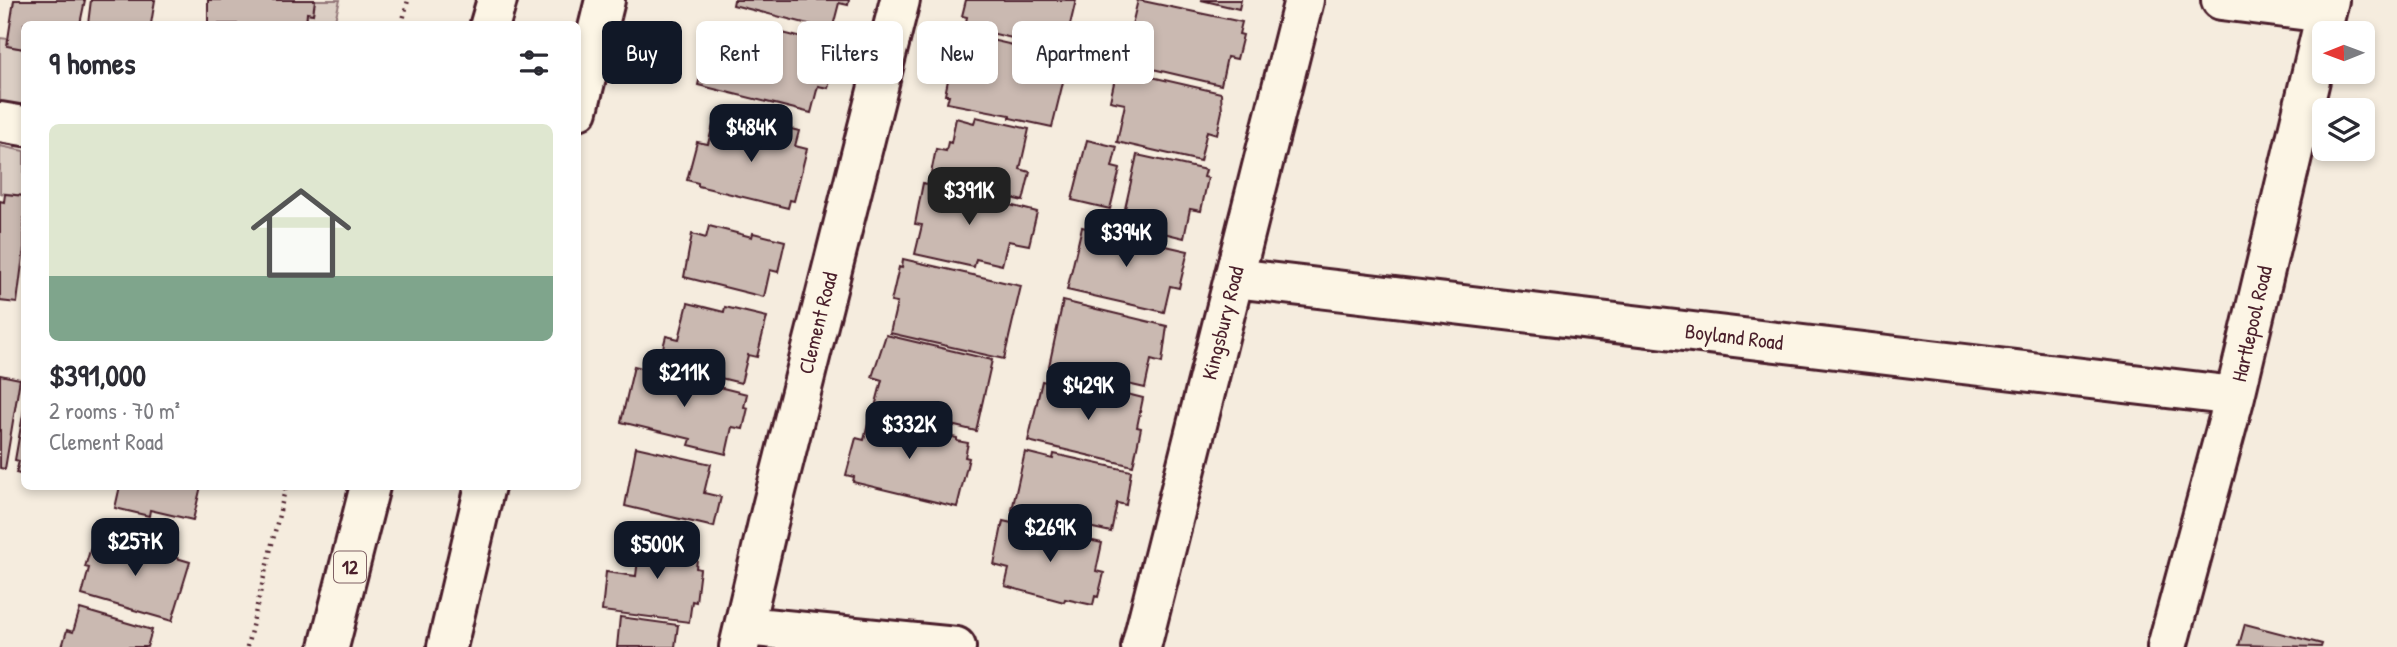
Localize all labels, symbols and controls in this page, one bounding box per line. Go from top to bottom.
chip: Buy [602,21,682,84]
chip: Rent [696,21,783,84]
chip: Filters [797,21,903,84]
chip: New [917,21,998,84]
chip: Apartment [1012,21,1154,84]
north arrow [2312,21,2375,84]
map controls [2312,21,2375,161]
text: 9 homes [49,43,136,83]
icon: filters [515,44,553,82]
button: layers [2312,98,2375,161]
pin: $484K [702,104,800,164]
text: $484K [726,111,776,142]
pin: $391K [920,168,1018,227]
icon: home [238,170,364,296]
text: $391K [944,174,994,205]
pin: $394K [1077,210,1175,269]
text: $394K [1100,216,1152,247]
street label: Kingsbury Road [1194,263,1251,383]
street label: Hartlepool Road [2224,263,2279,385]
street label: Clement Road [791,269,844,377]
street label: Boyland Road [1683,316,1785,357]
pin: $211K [635,350,733,409]
text: $391,000 [49,355,146,395]
text: $211K [658,356,710,387]
pin: $429K [1039,362,1137,422]
text: $429K [1062,369,1114,400]
text: 2 rooms · 70 m² [49,395,180,426]
pin: $332K [860,402,958,461]
text: $332K [881,408,937,439]
text: Clement Road [49,426,163,457]
pin: $269K [1001,504,1099,564]
text: $269K [1024,511,1076,542]
pin: $257K [86,518,184,578]
pin: $500K [608,522,706,581]
text: $257K [107,525,163,556]
text: $500K [630,528,684,559]
road number: 12 [334,552,366,582]

